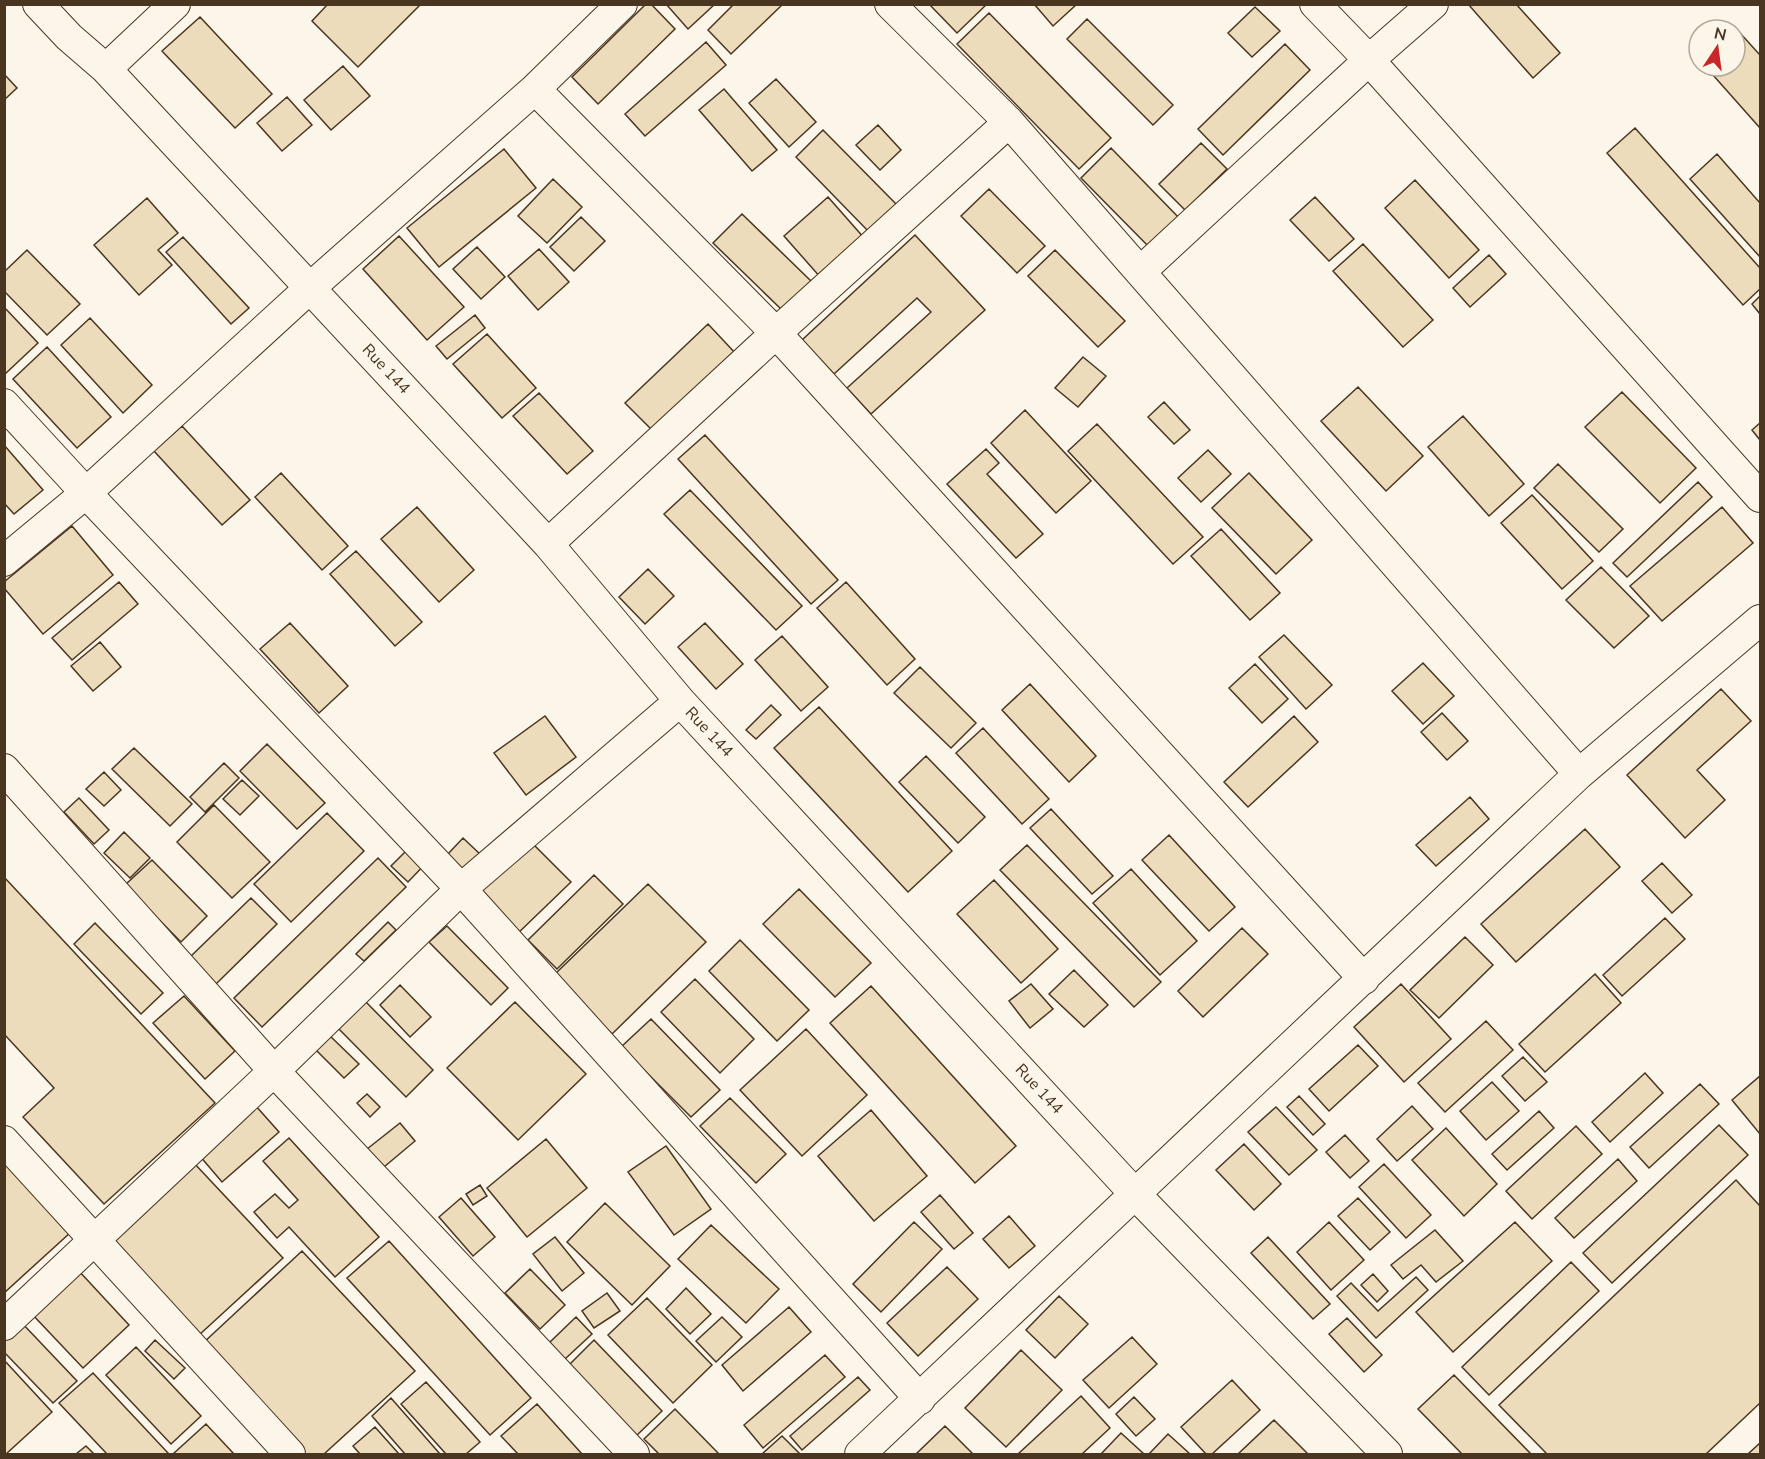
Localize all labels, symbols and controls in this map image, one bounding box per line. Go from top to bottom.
north arrow [1687,18,1747,78]
text: N [1712,22,1728,46]
street label: Rue 144 [357,339,415,399]
street label: Rue 144 [680,702,738,762]
street label: Rue 144 [1010,1059,1068,1119]

